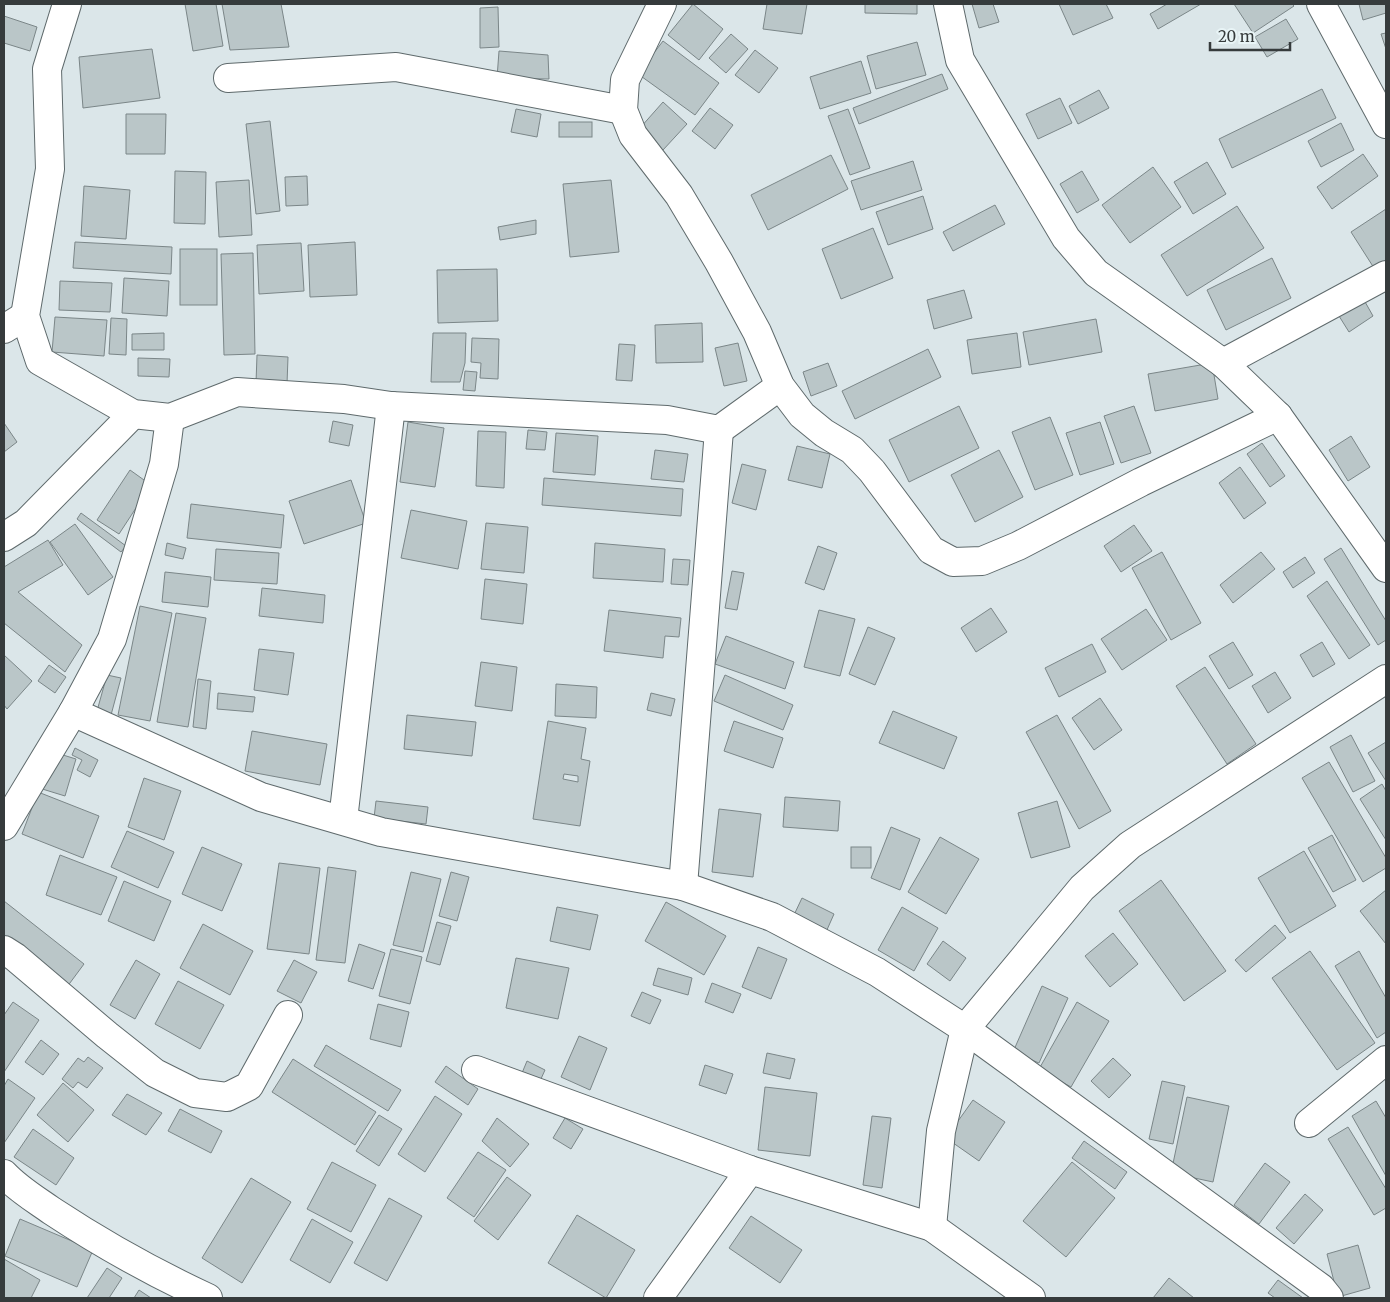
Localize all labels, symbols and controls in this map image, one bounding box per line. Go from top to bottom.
scale bar [1210,20,1290,52]
text: 20 m [1218,27,1255,46]

